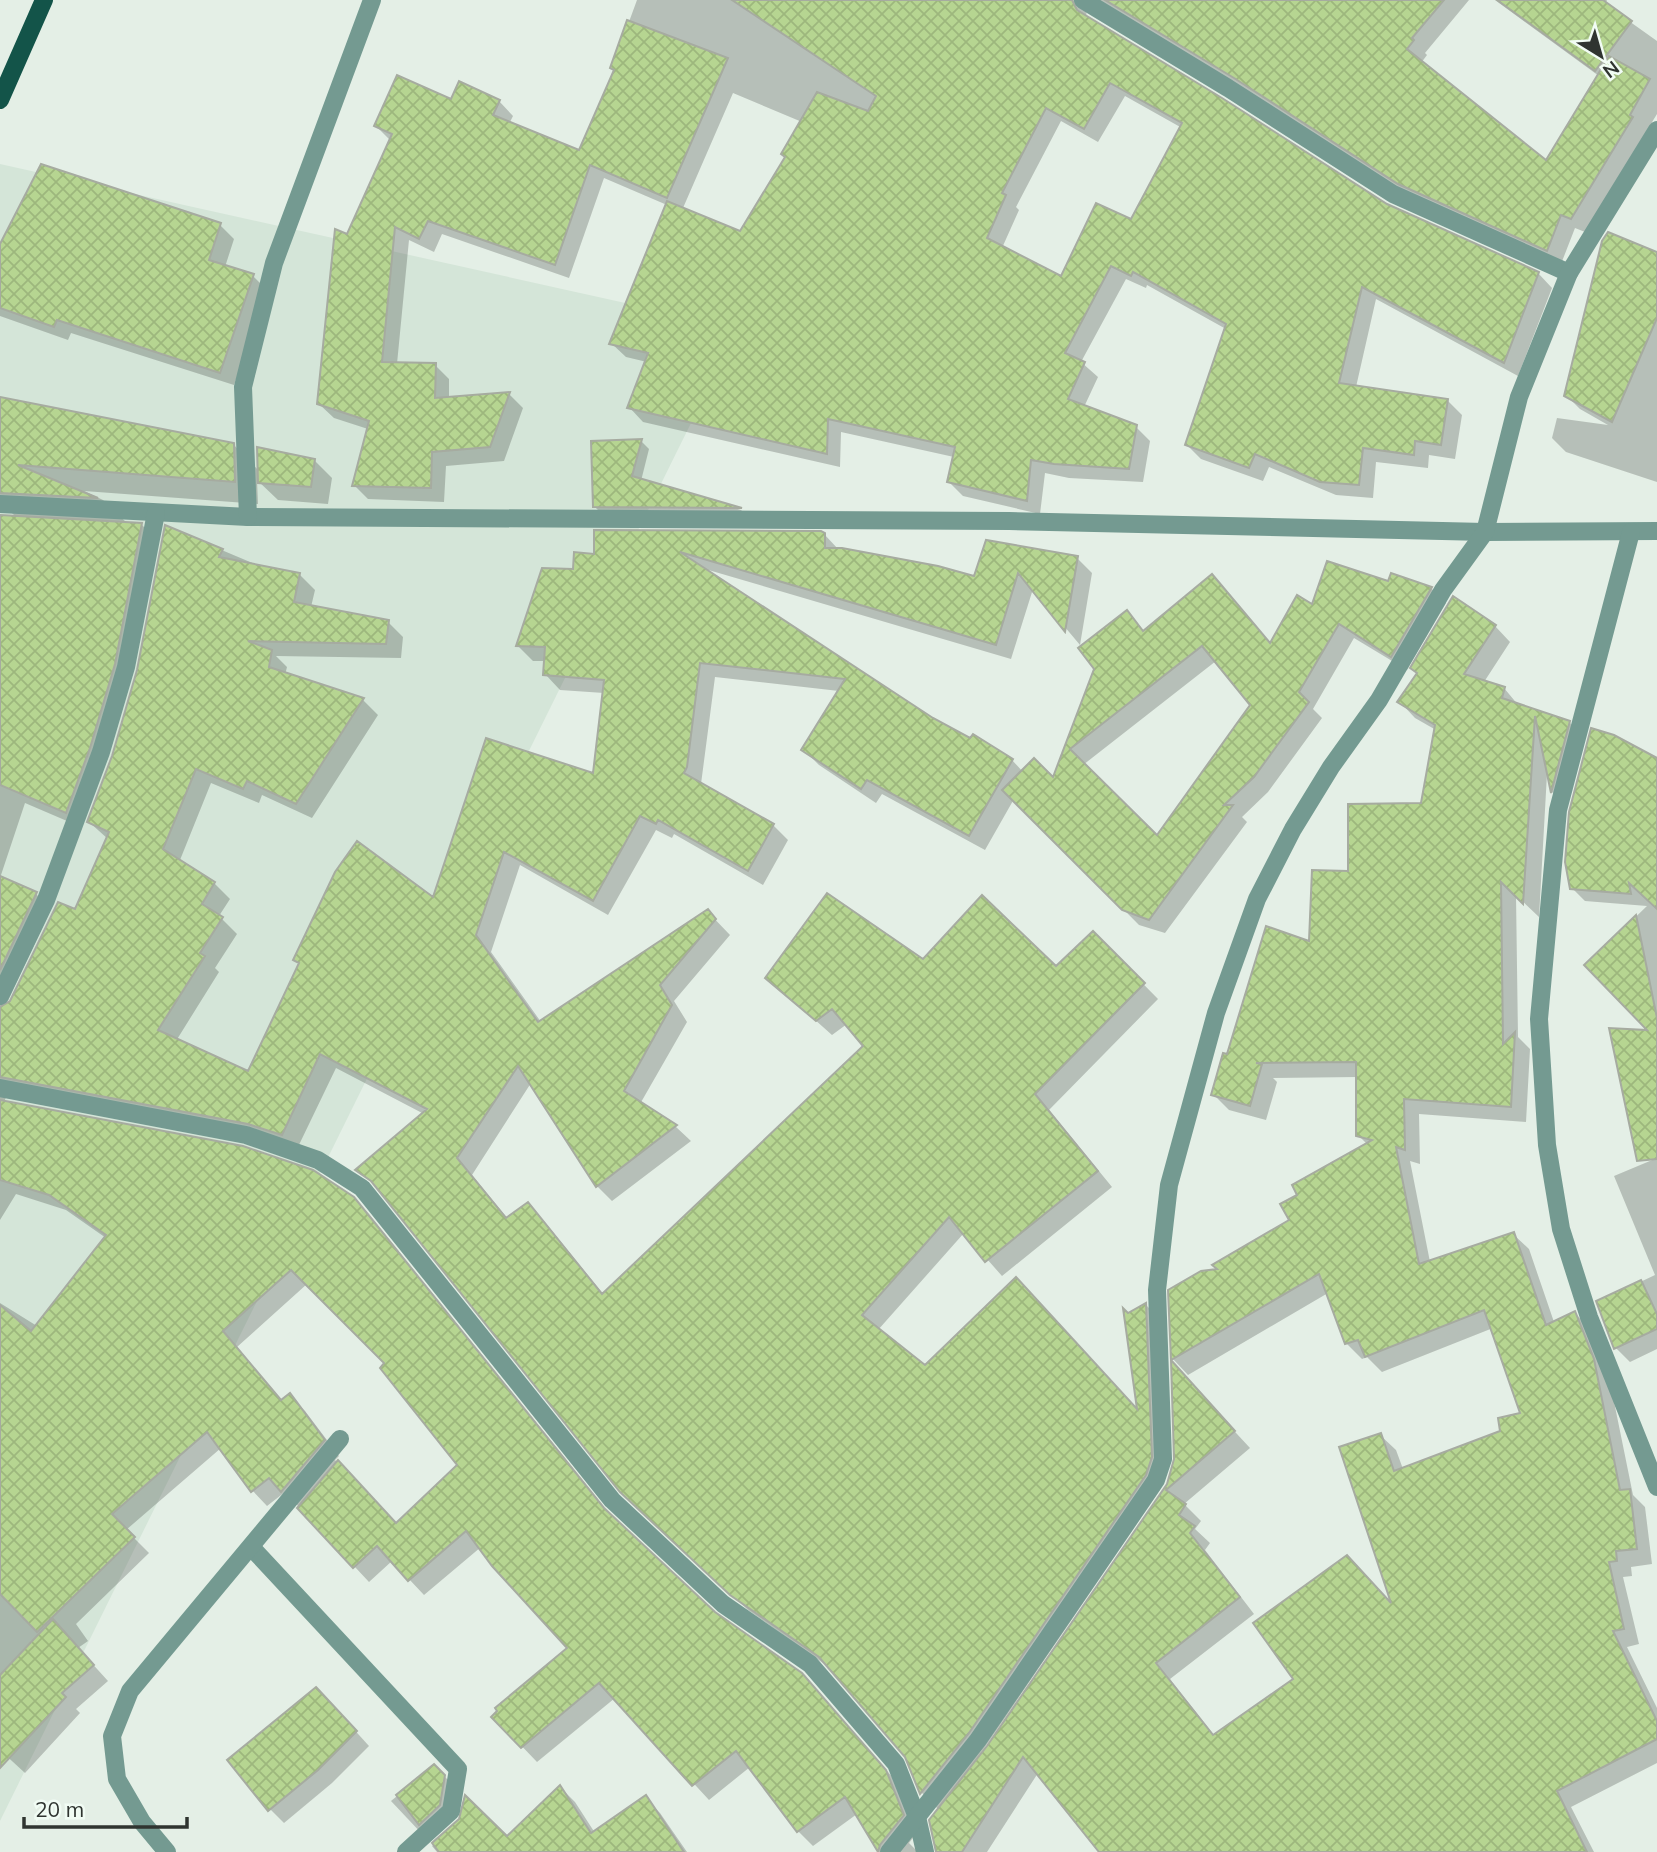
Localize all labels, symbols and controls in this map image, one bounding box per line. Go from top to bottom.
north arrow [1566,21,1636,91]
text: N [1598,56,1624,83]
scale bar [24,1786,187,1830]
text: 20 m [35,1796,84,1822]

